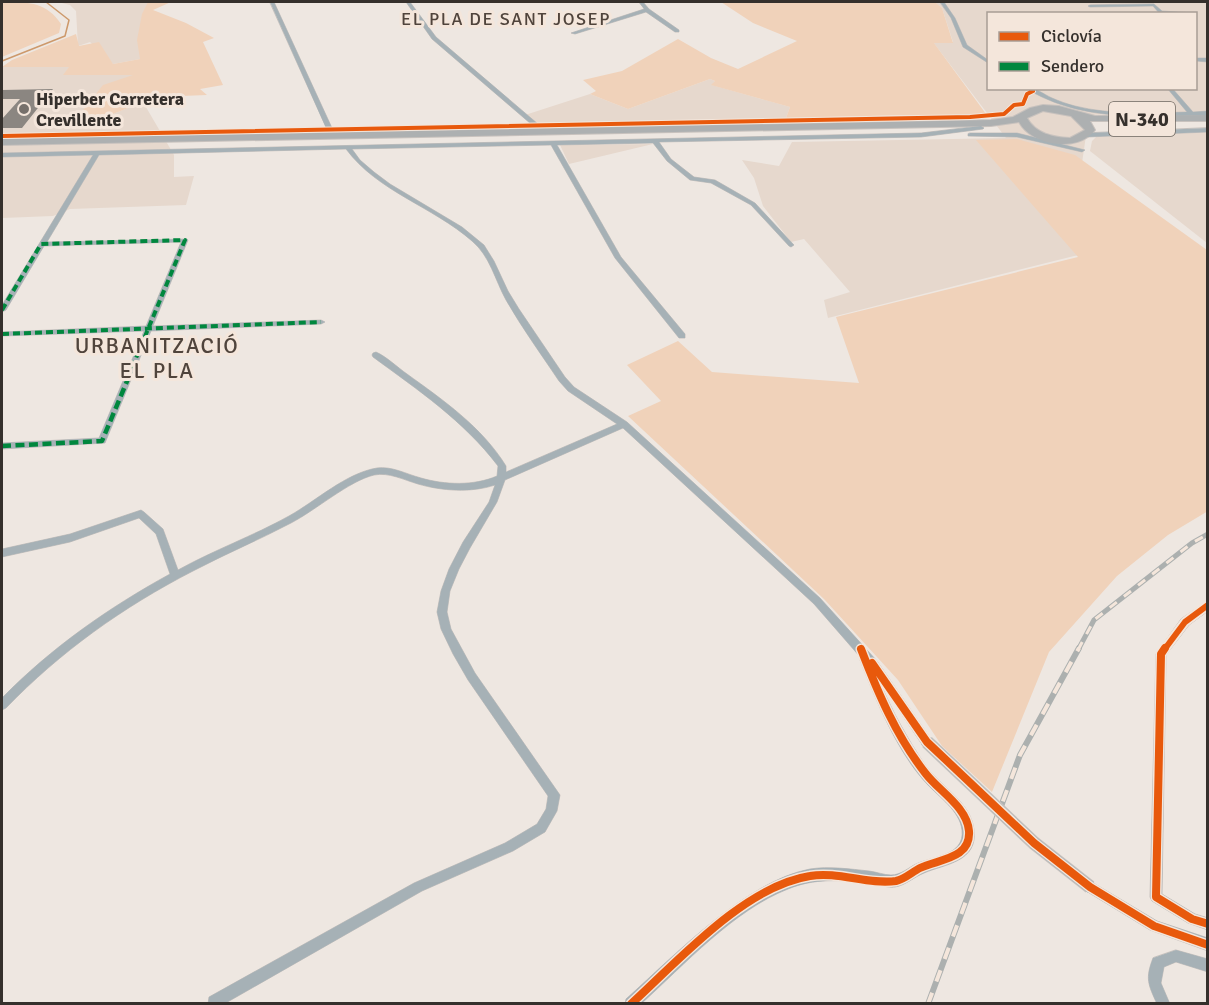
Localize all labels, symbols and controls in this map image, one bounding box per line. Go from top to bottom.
district label: EL PLA DE SANT JOSEP [401,8,611,30]
legend [987,12,1197,90]
text: Ciclovía [1041,25,1102,47]
text: Sendero [1041,55,1104,77]
place label: Hiperber Carretera Crevillente [36,88,184,131]
marker: Hiperber Carretera Crevillente [17,102,31,116]
road number: N-340 [1109,102,1175,136]
district label: URBANITZACIÓ EL PLA [75,332,239,384]

